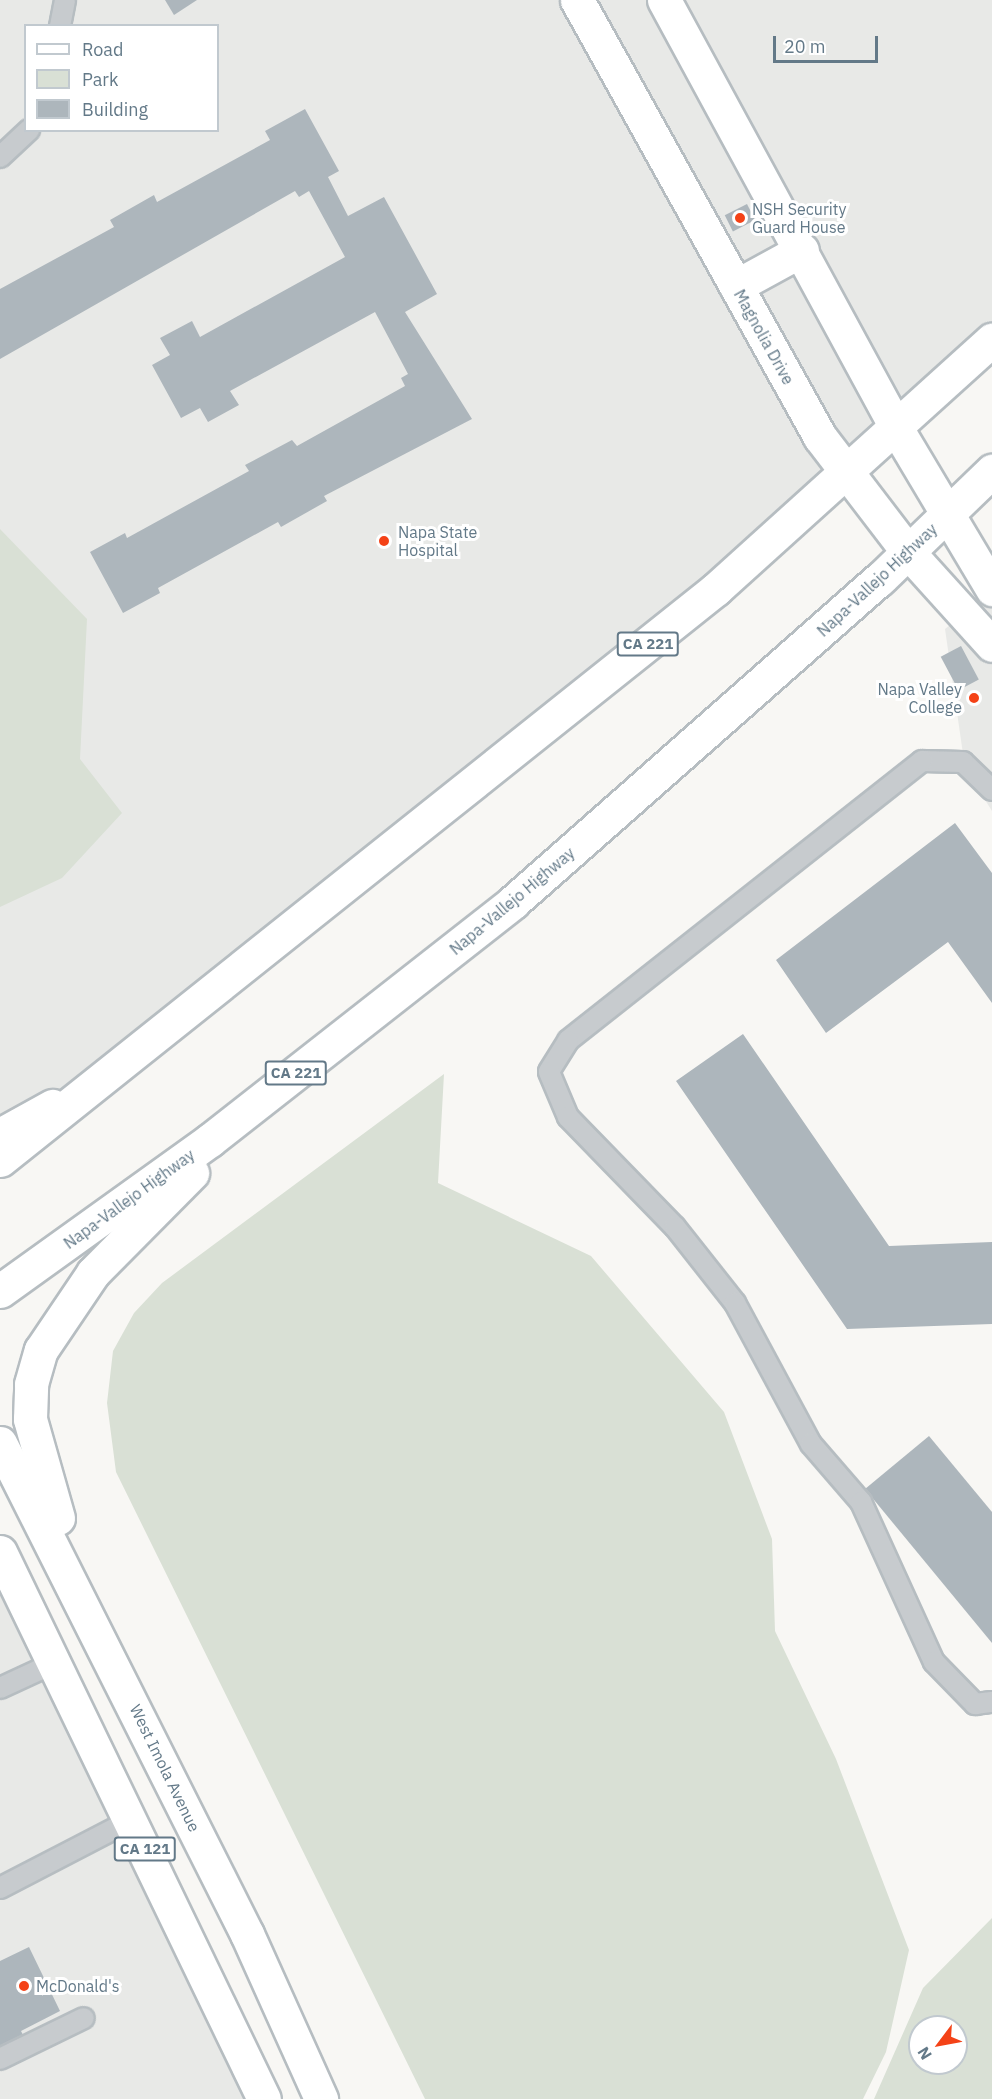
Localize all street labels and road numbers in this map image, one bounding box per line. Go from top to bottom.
street label: Magnolia Drive [730,286,798,388]
street label: Napa-Vallejo Highway [813,519,941,641]
road number: CA 221 [616,632,680,656]
street label: Napa-Vallejo Highway [446,843,578,959]
road number: CA 221 [264,1061,328,1085]
street label: Napa-Vallejo Highway [60,1145,198,1253]
street label: West Imola Avenue [126,1701,204,1835]
road number: CA 121 [114,1837,176,1861]

